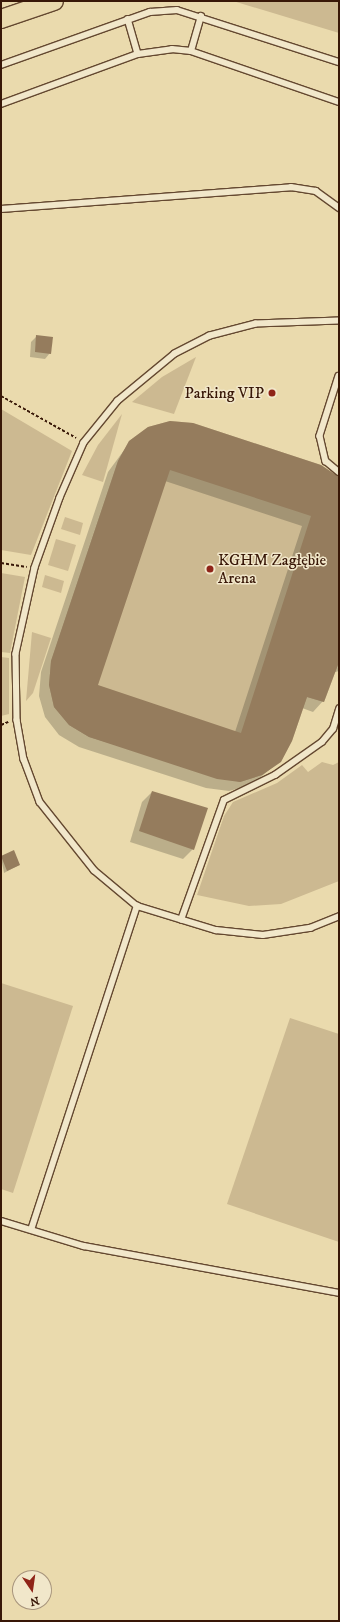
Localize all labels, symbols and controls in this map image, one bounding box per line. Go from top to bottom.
place label: Parking VIP [184,383,264,403]
marker: Parking VIP [267,388,277,398]
place label: KGHM Zagłębie Arena [218,550,326,588]
marker: KGHM Zagłębie Arena [205,564,215,574]
north arrow [12,1570,52,1610]
text: N [28,1593,40,1609]

